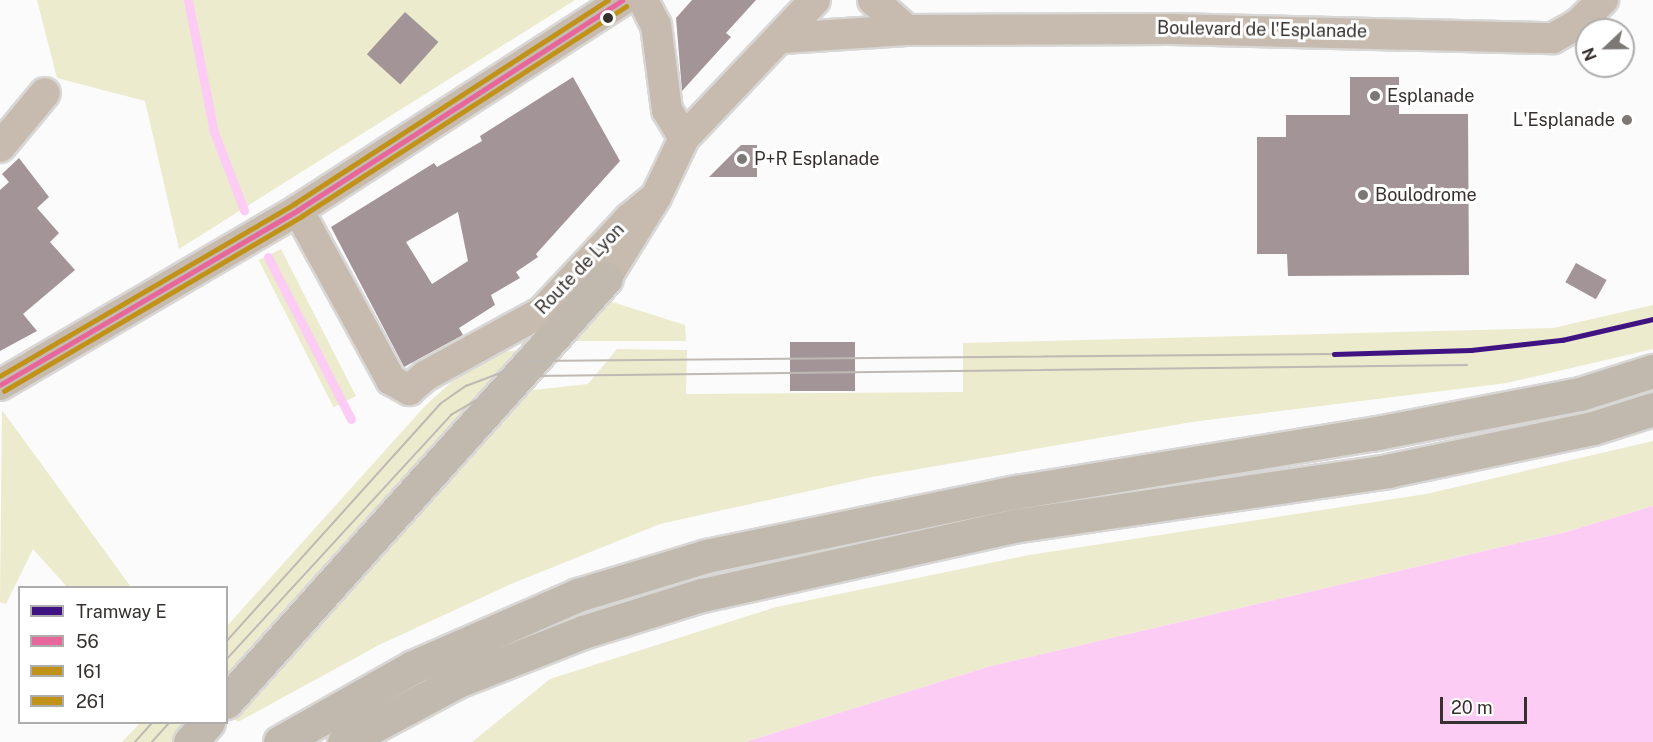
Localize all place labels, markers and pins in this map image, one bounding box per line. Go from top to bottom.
unlabelled marker [602,12,614,24]
place label: Esplanade [1387,85,1474,107]
marker: Esplanade [1368,89,1382,103]
place label: L'Esplanade [1513,109,1615,131]
marker: L'Esplanade [1620,113,1634,127]
place label: P+R Esplanade [754,148,879,170]
marker: P+R Esplanade [735,152,749,166]
place label: Boulodrome [1375,184,1477,206]
marker: Boulodrome [1356,188,1370,202]

